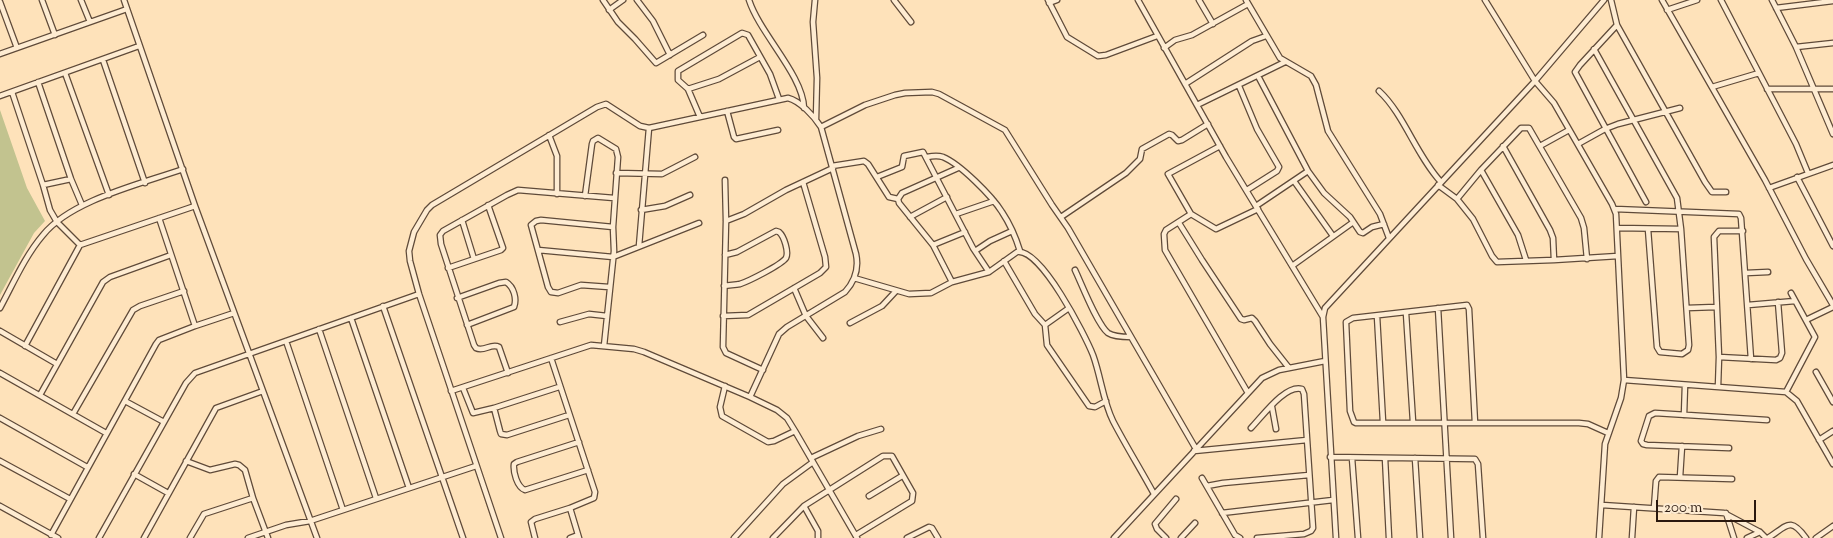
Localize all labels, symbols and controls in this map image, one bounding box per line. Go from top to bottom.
scale bar [1658,490,1758,522]
text: 200 m [1664,498,1703,519]

